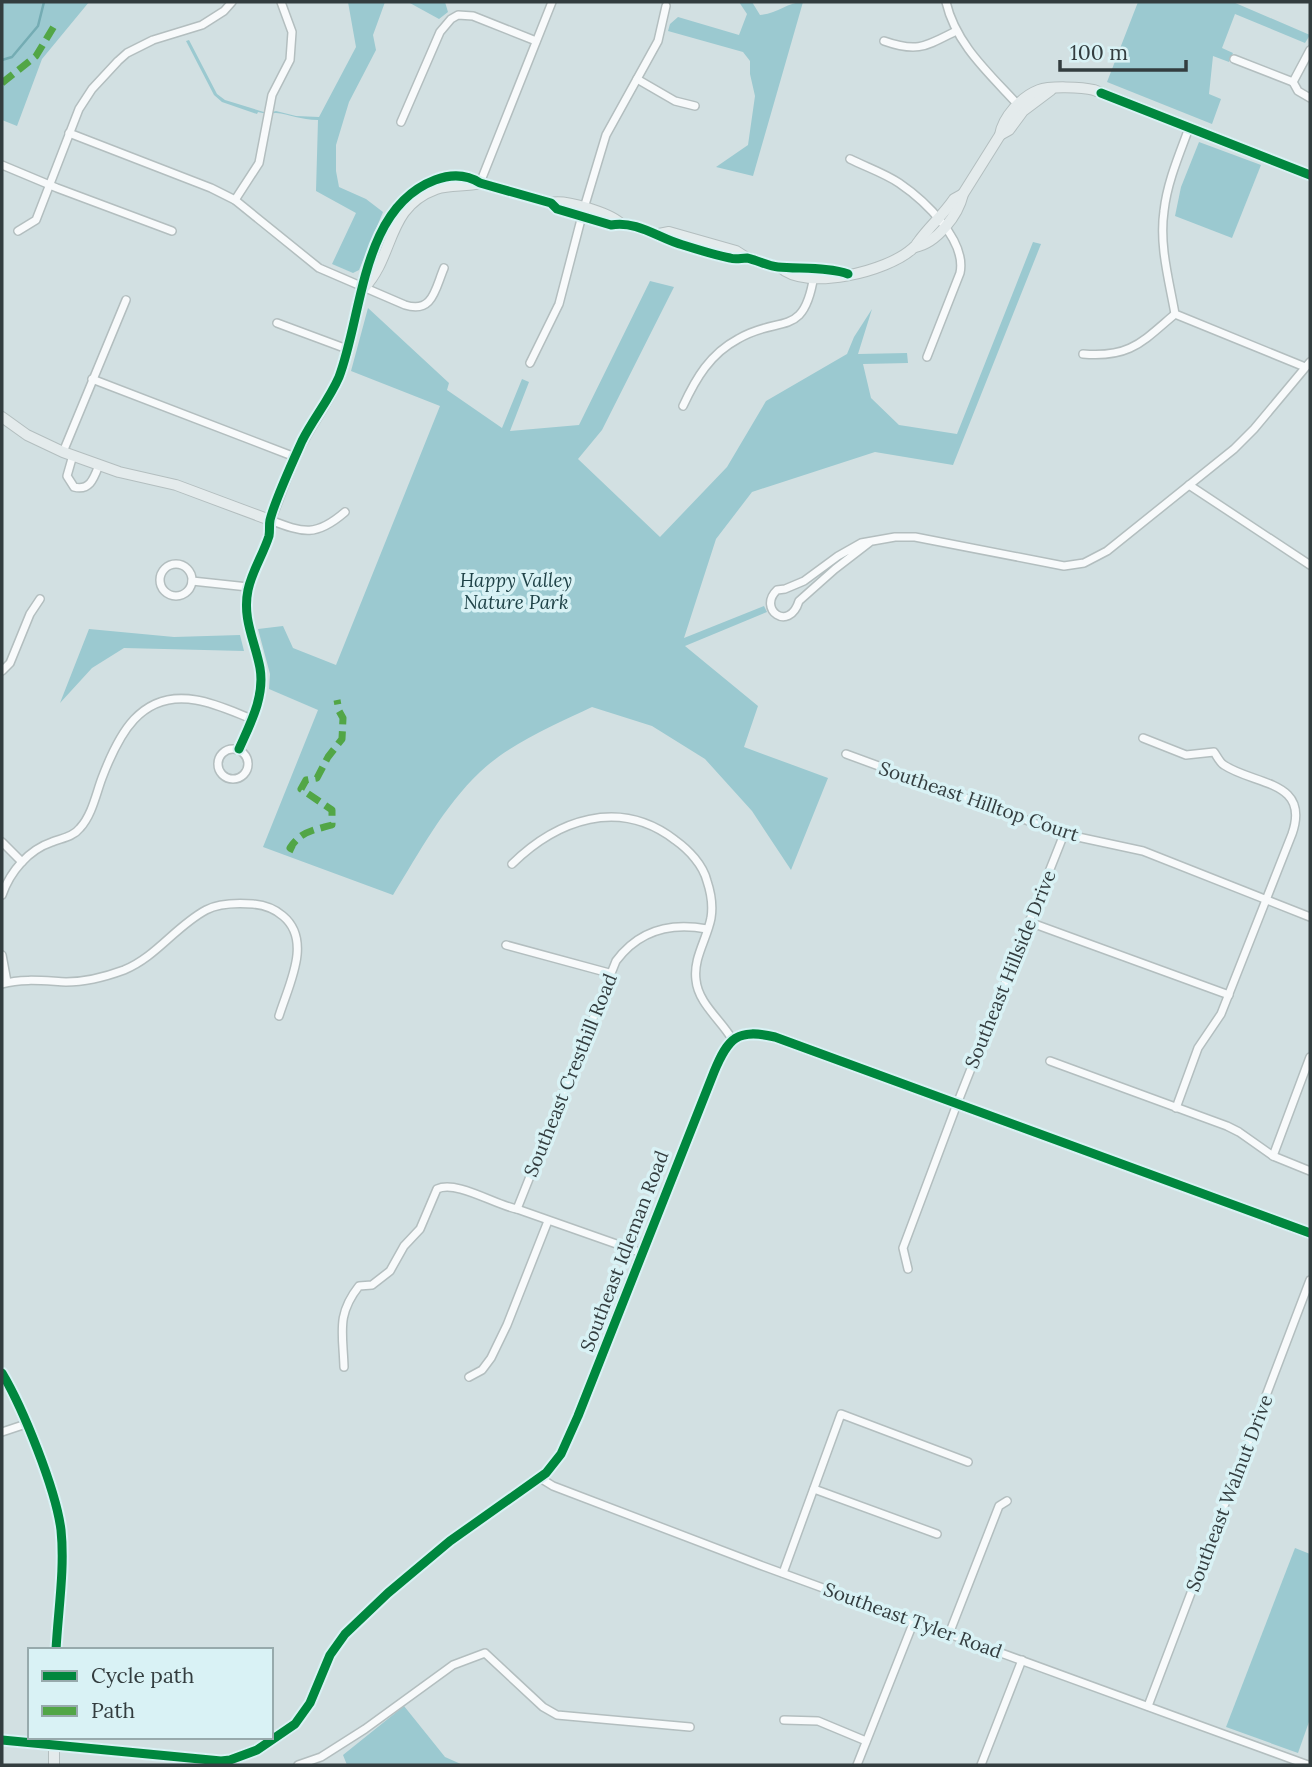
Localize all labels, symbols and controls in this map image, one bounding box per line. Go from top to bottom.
scale bar [1060,28,1186,72]
text: 100 m [1070,39,1128,66]
park label: Happy Valley Nature Park [460,568,572,614]
street label: Southeast Hilltop Court [876,755,1083,847]
street label: Southeast Hillside Drive [959,866,1061,1072]
street label: Southeast Cresthill Road [518,970,622,1180]
street label: Southeast Idleman Road [575,1147,673,1355]
street label: Southeast Walnut Drive [1180,1391,1278,1595]
street label: Southeast Tyler Road [821,1577,1005,1663]
legend [28,1648,273,1739]
text: Cycle path [91,1662,194,1689]
text: Path [91,1697,135,1724]

